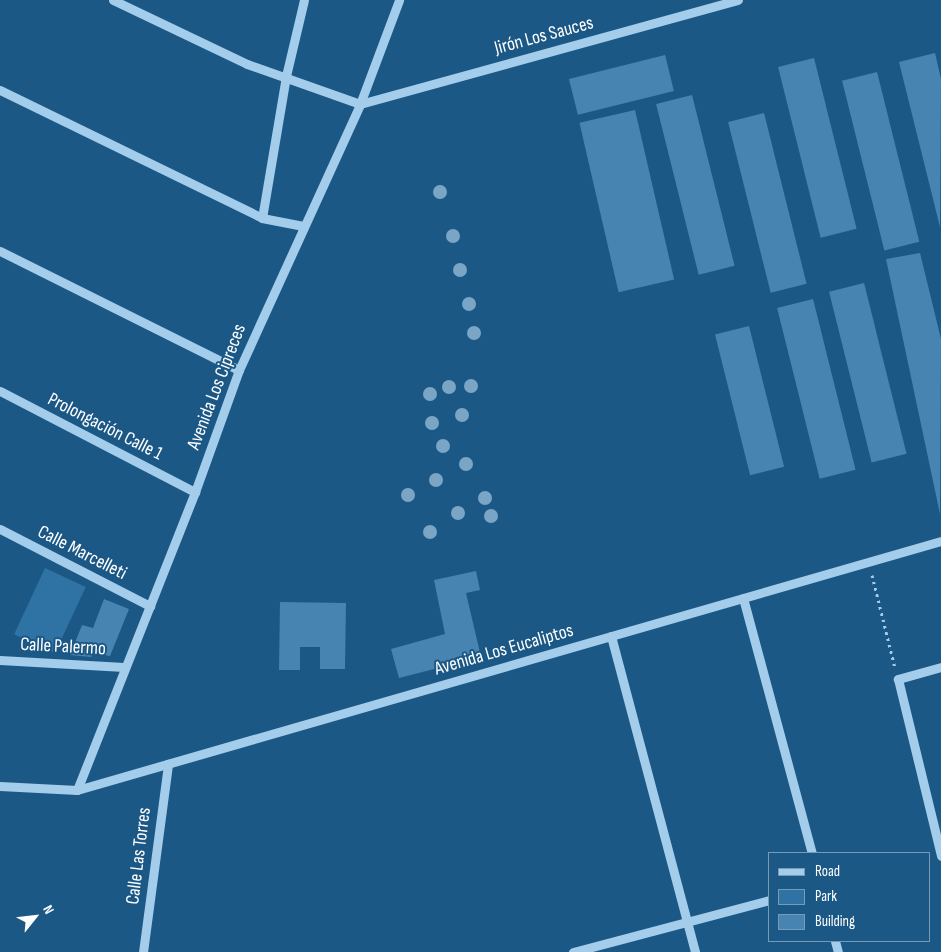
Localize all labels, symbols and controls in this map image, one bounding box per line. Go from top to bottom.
street label: Jirón Los Sauces [492,12,596,60]
street label: Avenida Los Cipreces [183,321,251,453]
street label: Prolongación Calle 1 [44,388,166,466]
street label: Calle Marcelleti [34,521,130,585]
street label: Avenida Los Eucaliptos [432,619,576,681]
street label: Calle Palermo [20,633,106,661]
street label: Calle Las Torres [122,806,156,906]
legend [768,852,931,942]
text: Road [815,862,840,881]
text: Park [815,887,837,906]
north arrow [10,892,60,942]
text: N [39,902,58,917]
text: Building [815,912,855,931]

